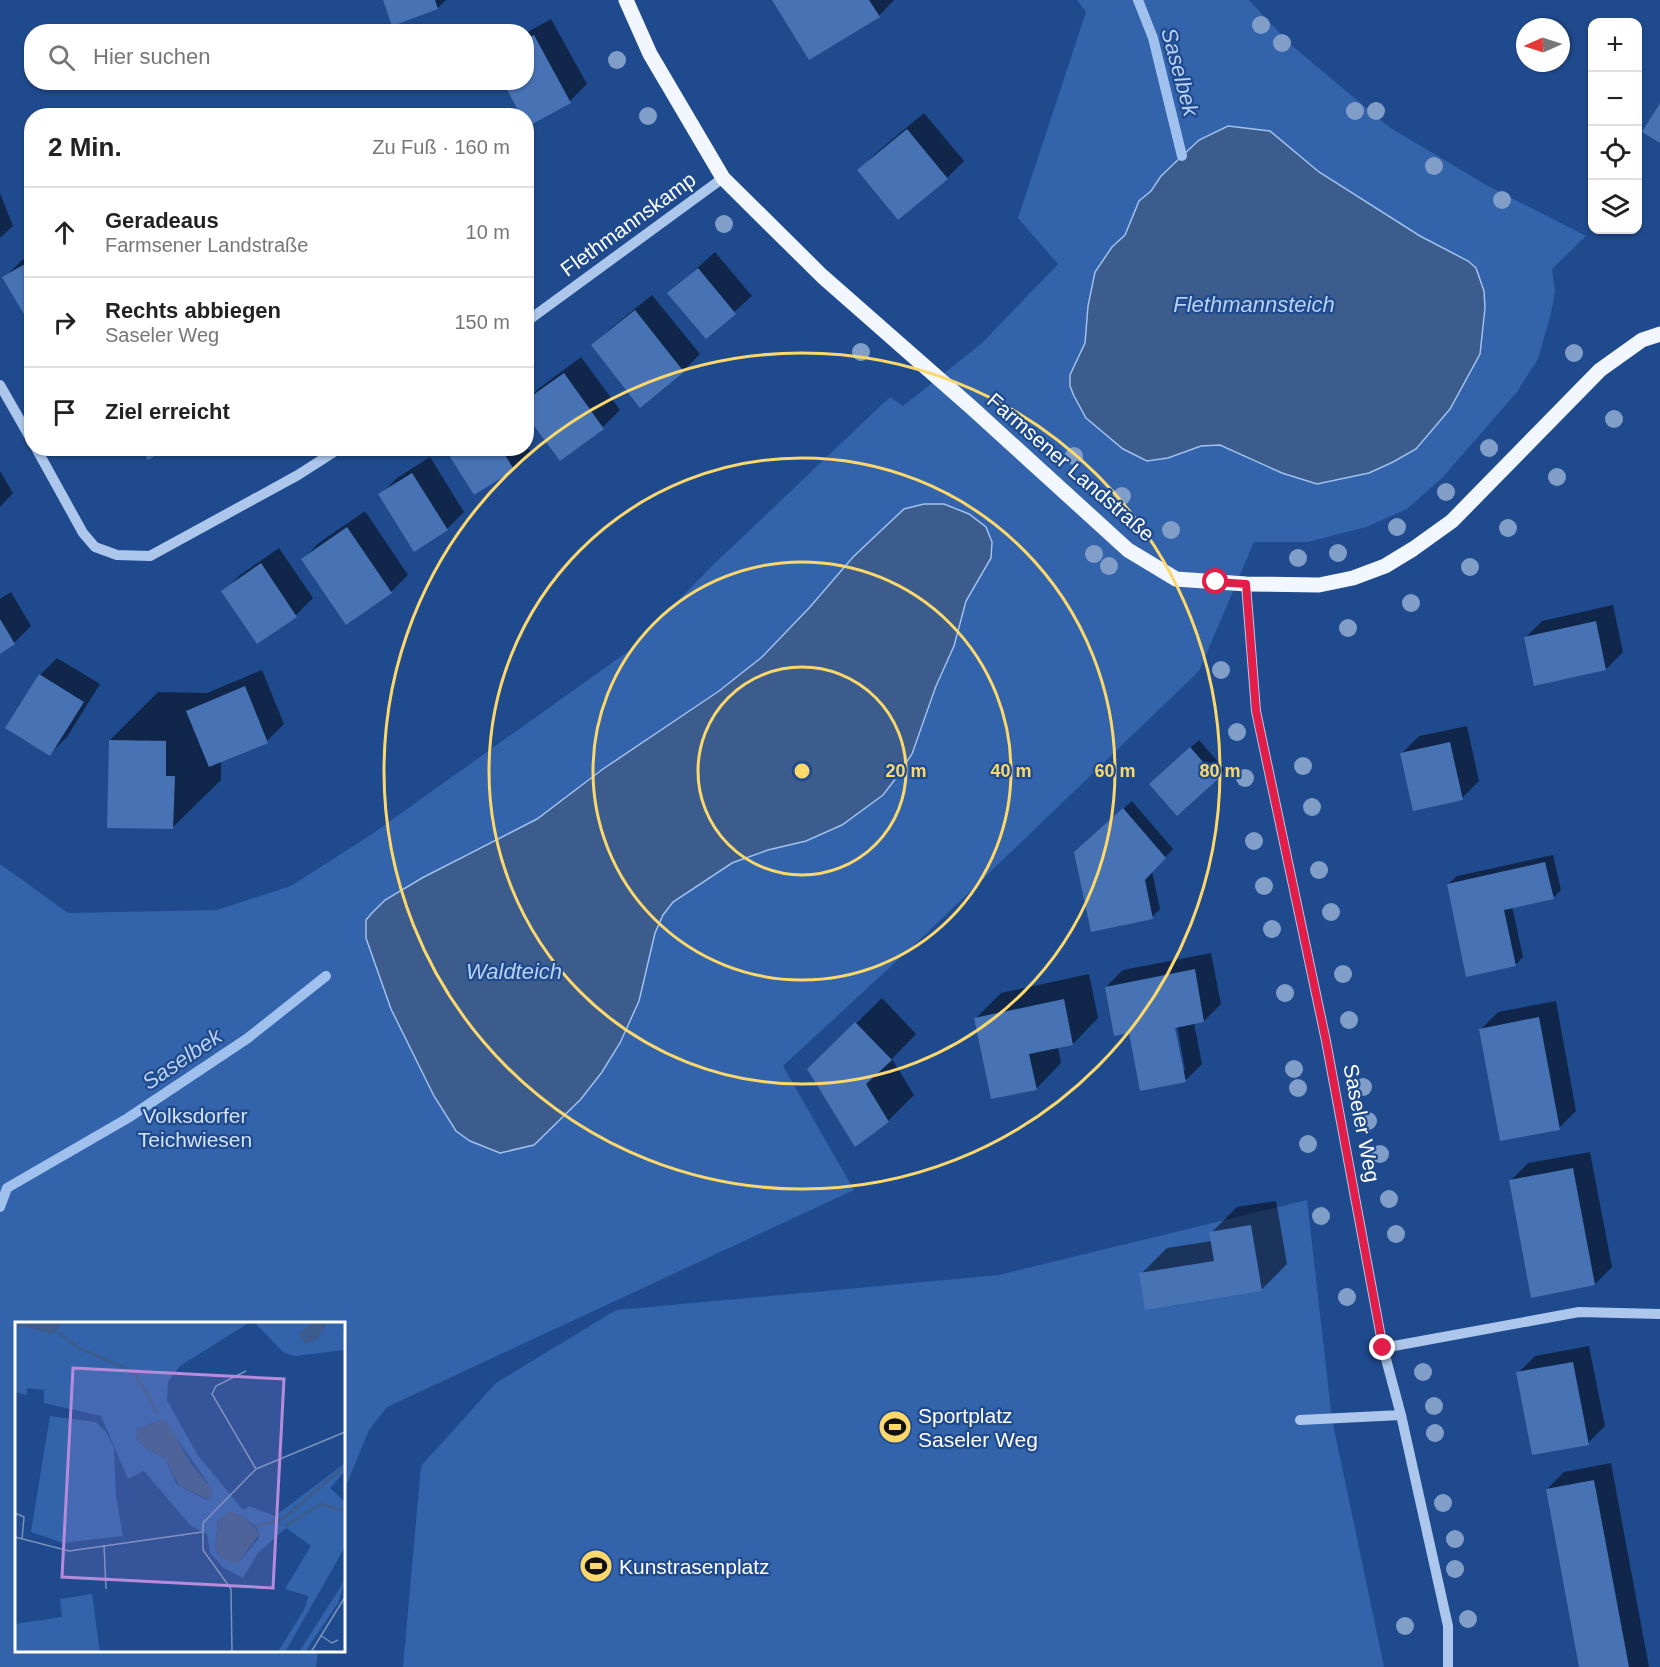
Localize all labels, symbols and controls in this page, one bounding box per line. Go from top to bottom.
north arrow [1516,18,1570,72]
map controls [1588,18,1642,234]
button: + [1588,18,1642,72]
search box [24,24,534,90]
water label: Saselbek [1156,25,1204,120]
icon: search [45,41,78,74]
text: Hier suchen [93,44,210,69]
button: − [1588,72,1642,126]
button: locate [1588,126,1642,180]
text: 2 Min. [48,132,122,162]
text: Zu Fuß · 160 m [372,136,510,158]
street label: Flethmannskamp [556,167,700,281]
button: layers [1588,180,1642,234]
text: Geradeaus [105,208,219,233]
icon: ahead [48,216,81,249]
text: 10 m [466,221,510,243]
text: Farmsener Landstraße [105,234,308,256]
water label: Flethmannsteich [1173,292,1335,317]
text: Rechts abbiegen [105,298,281,323]
icon: right [48,306,81,339]
text: 150 m [454,311,510,333]
text: Saseler Weg [105,324,219,346]
street label: Farmsener Landstraße [983,388,1159,546]
icon: arrive [48,396,81,429]
text: Ziel erreicht [105,399,230,424]
route start [1202,568,1228,594]
centre of rings [792,761,812,781]
text: 20 m [885,761,927,781]
text: 40 m [990,761,1032,781]
text: 60 m [1094,761,1136,781]
text: 80 m [1199,761,1241,781]
water label: Waldteich [466,959,562,984]
water label: Saselbek [137,1023,227,1095]
street label: Saseler Weg [1339,1062,1385,1184]
park label: Volksdorfer Teichwiesen [138,1104,252,1151]
inset map [15,1322,345,1652]
route end [1369,1334,1395,1360]
place label: Sportplatz Saseler Weg [918,1404,1038,1451]
sports icon: Sportplatz Saseler Weg [877,1409,913,1445]
sports icon: Kunstrasenplatz [578,1548,614,1584]
place label: Kunstrasenplatz [619,1555,770,1578]

